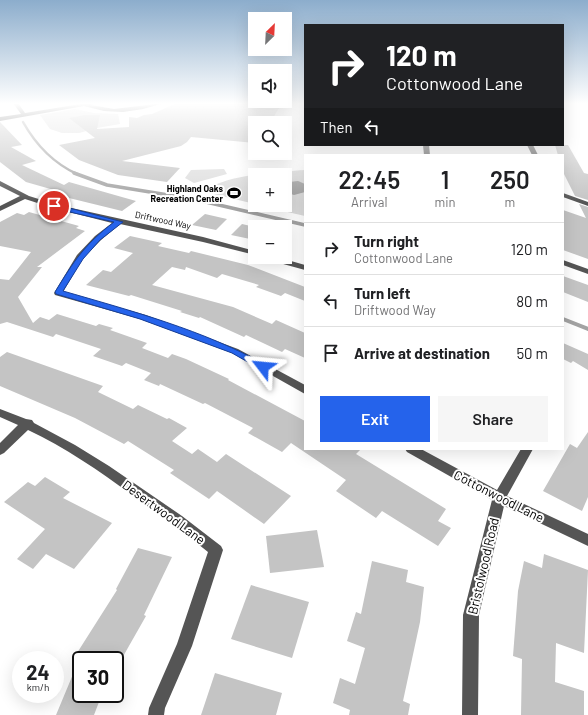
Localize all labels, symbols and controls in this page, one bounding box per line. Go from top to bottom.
north arrow [248,12,292,56]
map controls [248,12,292,264]
text: 120 m [386,38,457,72]
icon: right [320,40,372,92]
button: sound [248,64,292,108]
text: Cottonwood Lane [386,72,523,94]
button: search [248,116,292,160]
icon: left [361,116,383,138]
text: Then [320,118,353,136]
text: 22:45 [338,165,400,194]
text: 1 [441,165,449,194]
text: 250 [490,165,530,194]
button: + [248,168,292,212]
place label: Highland Oaks Recreation Center [150,183,224,204]
sports icon: Highland Oaks Recreation Center [226,185,242,201]
pin [37,189,71,223]
text: Arrival [351,194,387,210]
text: min [435,194,456,210]
text: m [504,194,515,210]
icon: arrive [43,195,65,217]
street label: Driftwood Way [134,209,192,231]
button: − [248,220,292,264]
text: Turn right [354,232,419,250]
icon: right [320,238,342,260]
text: 120 m [511,240,548,258]
text: Cottonwood Lane [354,250,453,266]
text: Turn left [354,284,410,302]
icon: left [320,290,342,312]
text: 80 m [516,292,548,310]
text: Driftwood Way [354,302,436,318]
icon: arrive [320,342,342,364]
text: Arrive at destination [354,344,490,362]
text: 50 m [516,344,548,362]
position arrow [242,346,284,388]
button: Exit [320,396,430,442]
button: Share [438,396,548,442]
street label: Cottonwood Lane [451,466,547,526]
street label: Desertwood Lane [119,477,209,547]
street label: Bristolwood Road [464,516,502,616]
speed limit sign: 30 [72,651,124,703]
text: 24 [26,660,50,684]
text: km/h [27,681,49,693]

